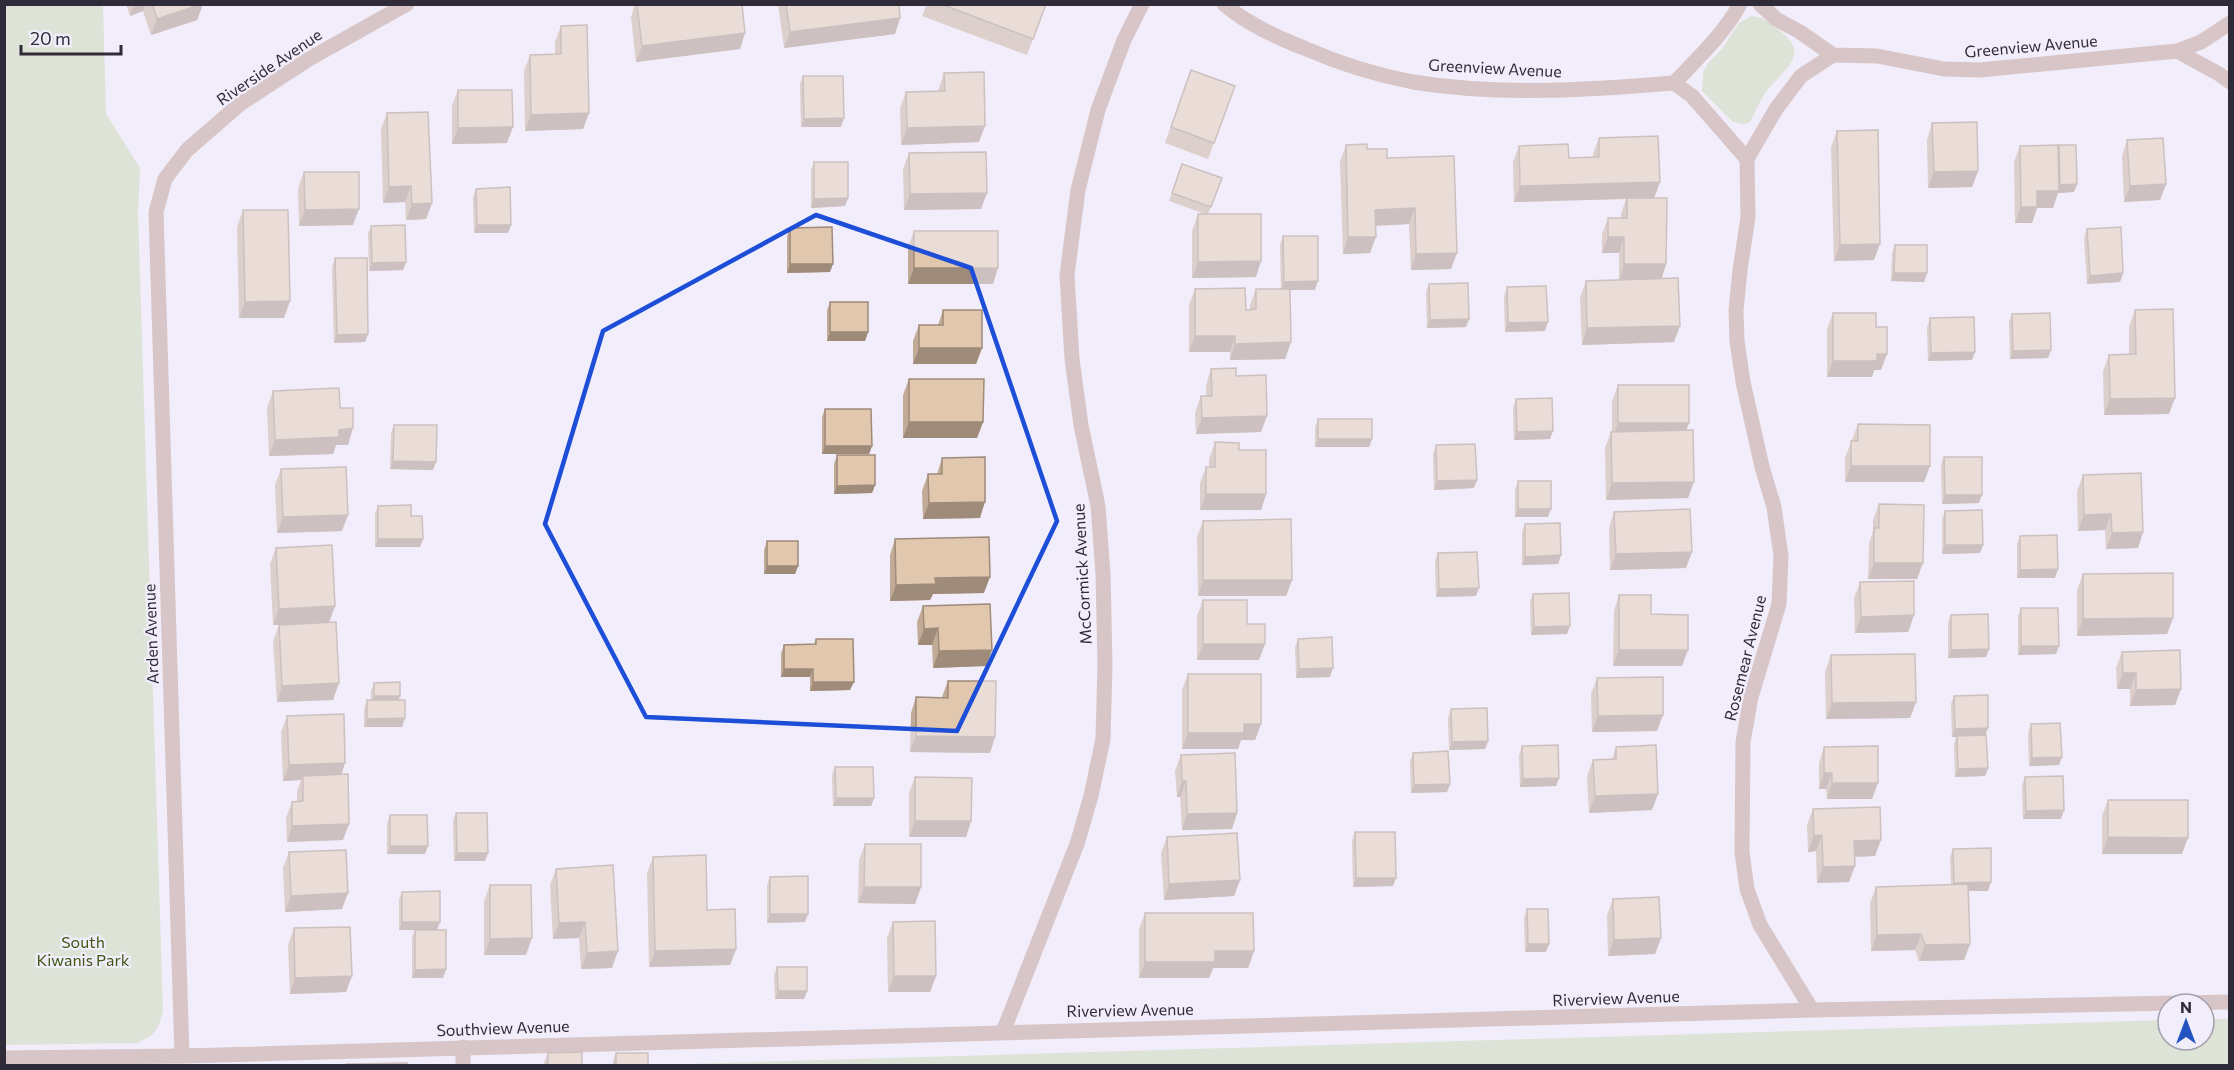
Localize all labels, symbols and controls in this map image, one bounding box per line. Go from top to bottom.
scale bar [21,18,122,56]
street label: Riverside Avenue [213,24,325,109]
text: 20 m [30,27,71,49]
street label: Greenview Avenue [1964,30,2098,61]
street label: Greenview Avenue [1428,55,1562,80]
street label: McCormick Avenue [1068,503,1095,645]
street label: Arden Avenue [139,584,162,685]
street label: Rosemear Avenue [1720,593,1769,723]
park label: South Kiwanis Park [37,932,130,969]
street label: Riverview Avenue [1552,986,1680,1009]
north arrow [2156,992,2216,1052]
text: N [2180,997,2192,1016]
street label: Riverview Avenue [1066,999,1194,1020]
street label: Southview Avenue [436,1016,570,1039]

